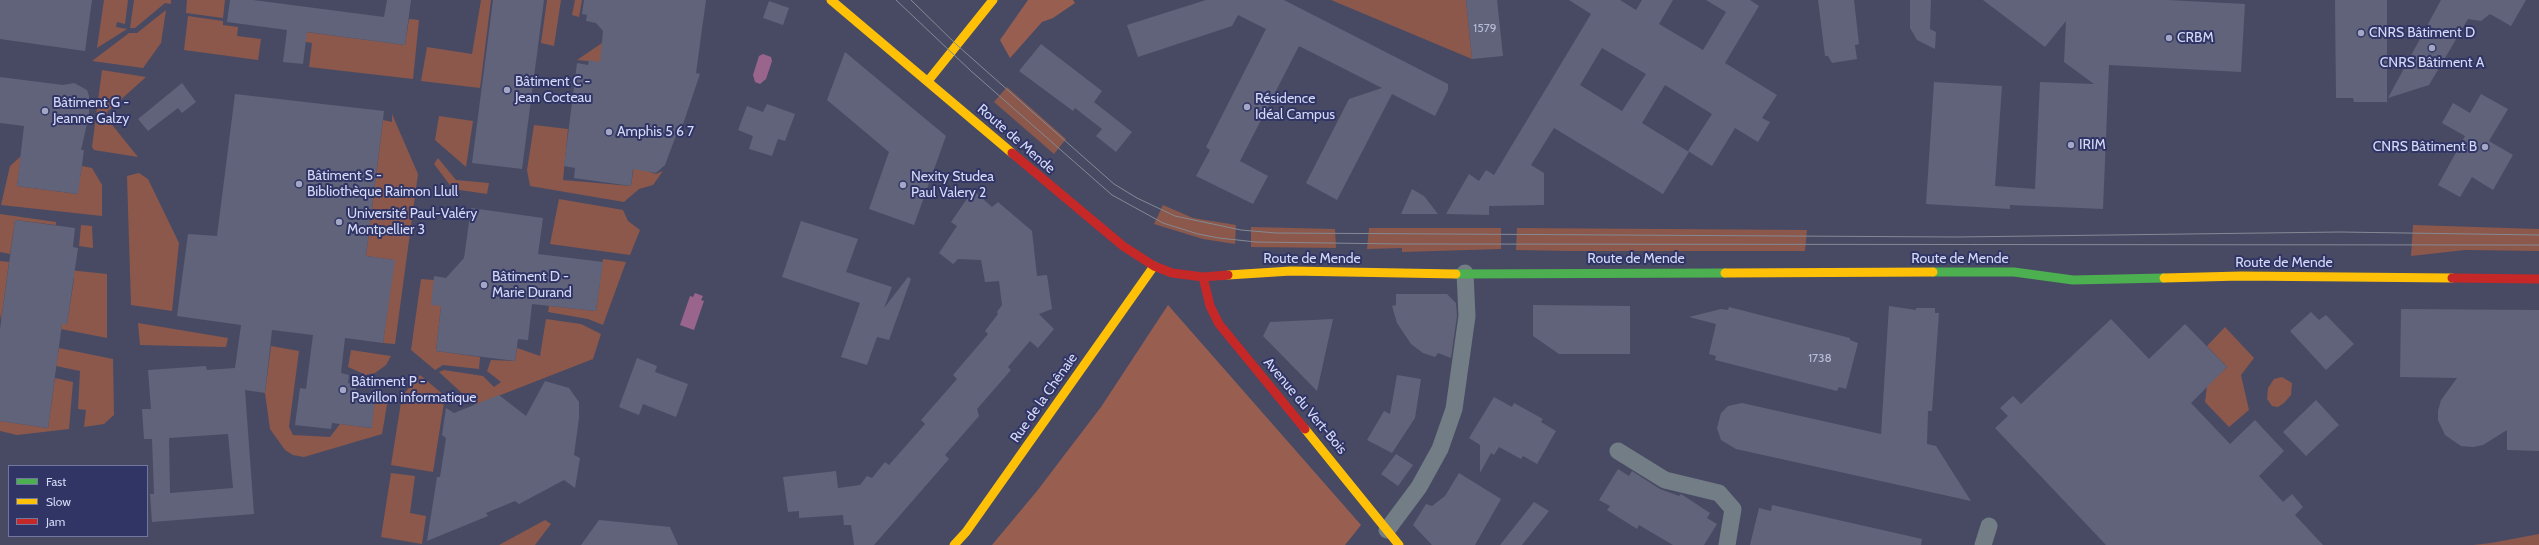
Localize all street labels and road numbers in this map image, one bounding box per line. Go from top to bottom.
street label: Route de Mende [974,101,1058,177]
street label: Route de Mende [1263,251,1361,267]
street label: Route de Mende [1587,251,1685,267]
street label: Route de Mende [1911,251,2009,267]
street label: Route de Mende [2235,255,2333,271]
street label: Rue de la Chênaie [1007,350,1081,446]
street label: Avenue du Vert-Bois [1260,354,1350,458]

